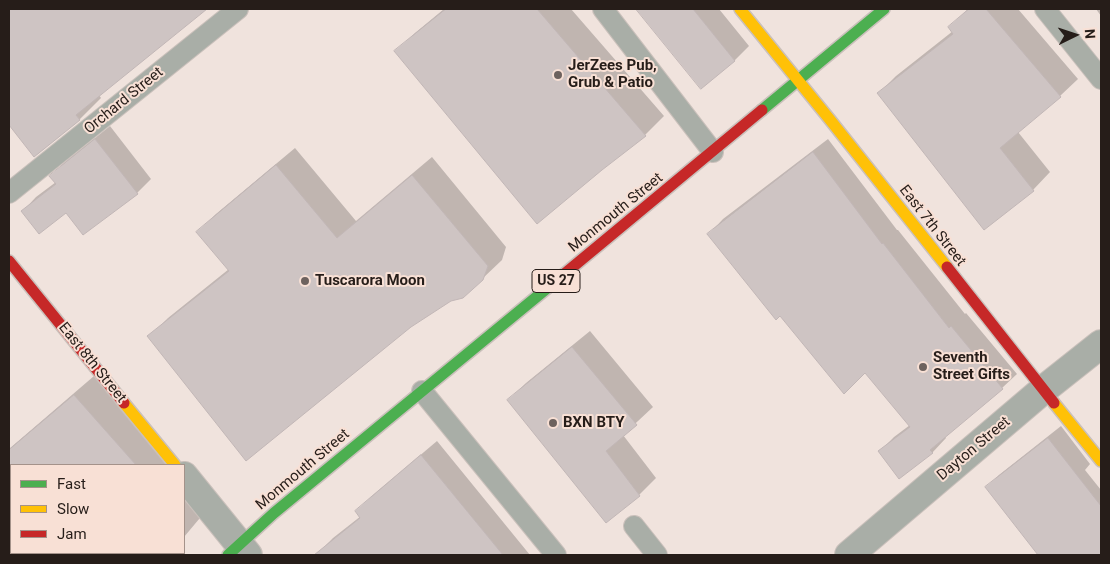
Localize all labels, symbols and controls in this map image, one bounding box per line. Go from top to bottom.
north arrow [1050,10,1100,60]
text: N [1082,28,1098,39]
place label: JerZees Pub, Grub & Patio [568,57,657,92]
street label: Orchard Street [81,64,167,138]
marker: JerZees Pub, Grub & Patio [552,69,564,81]
street label: Monmouth Street [565,169,667,257]
street label: East 7th Street [895,182,969,270]
road number: US 27 [532,270,580,292]
place label: Tuscarora Moon [315,272,425,290]
marker: Tuscarora Moon [299,275,311,287]
street label: East 8th Street [54,319,130,407]
place label: Seventh Street Gifts [933,349,1010,384]
marker: Seventh Street Gifts [917,361,929,373]
street label: Dayton Street [934,413,1014,485]
place label: BXN BTY [563,414,624,432]
marker: BXN BTY [547,417,559,429]
street label: Monmouth Street [253,426,353,514]
legend [10,464,185,554]
text: Fast [57,475,86,493]
text: Slow [57,500,89,518]
text: Jam [57,525,87,543]

